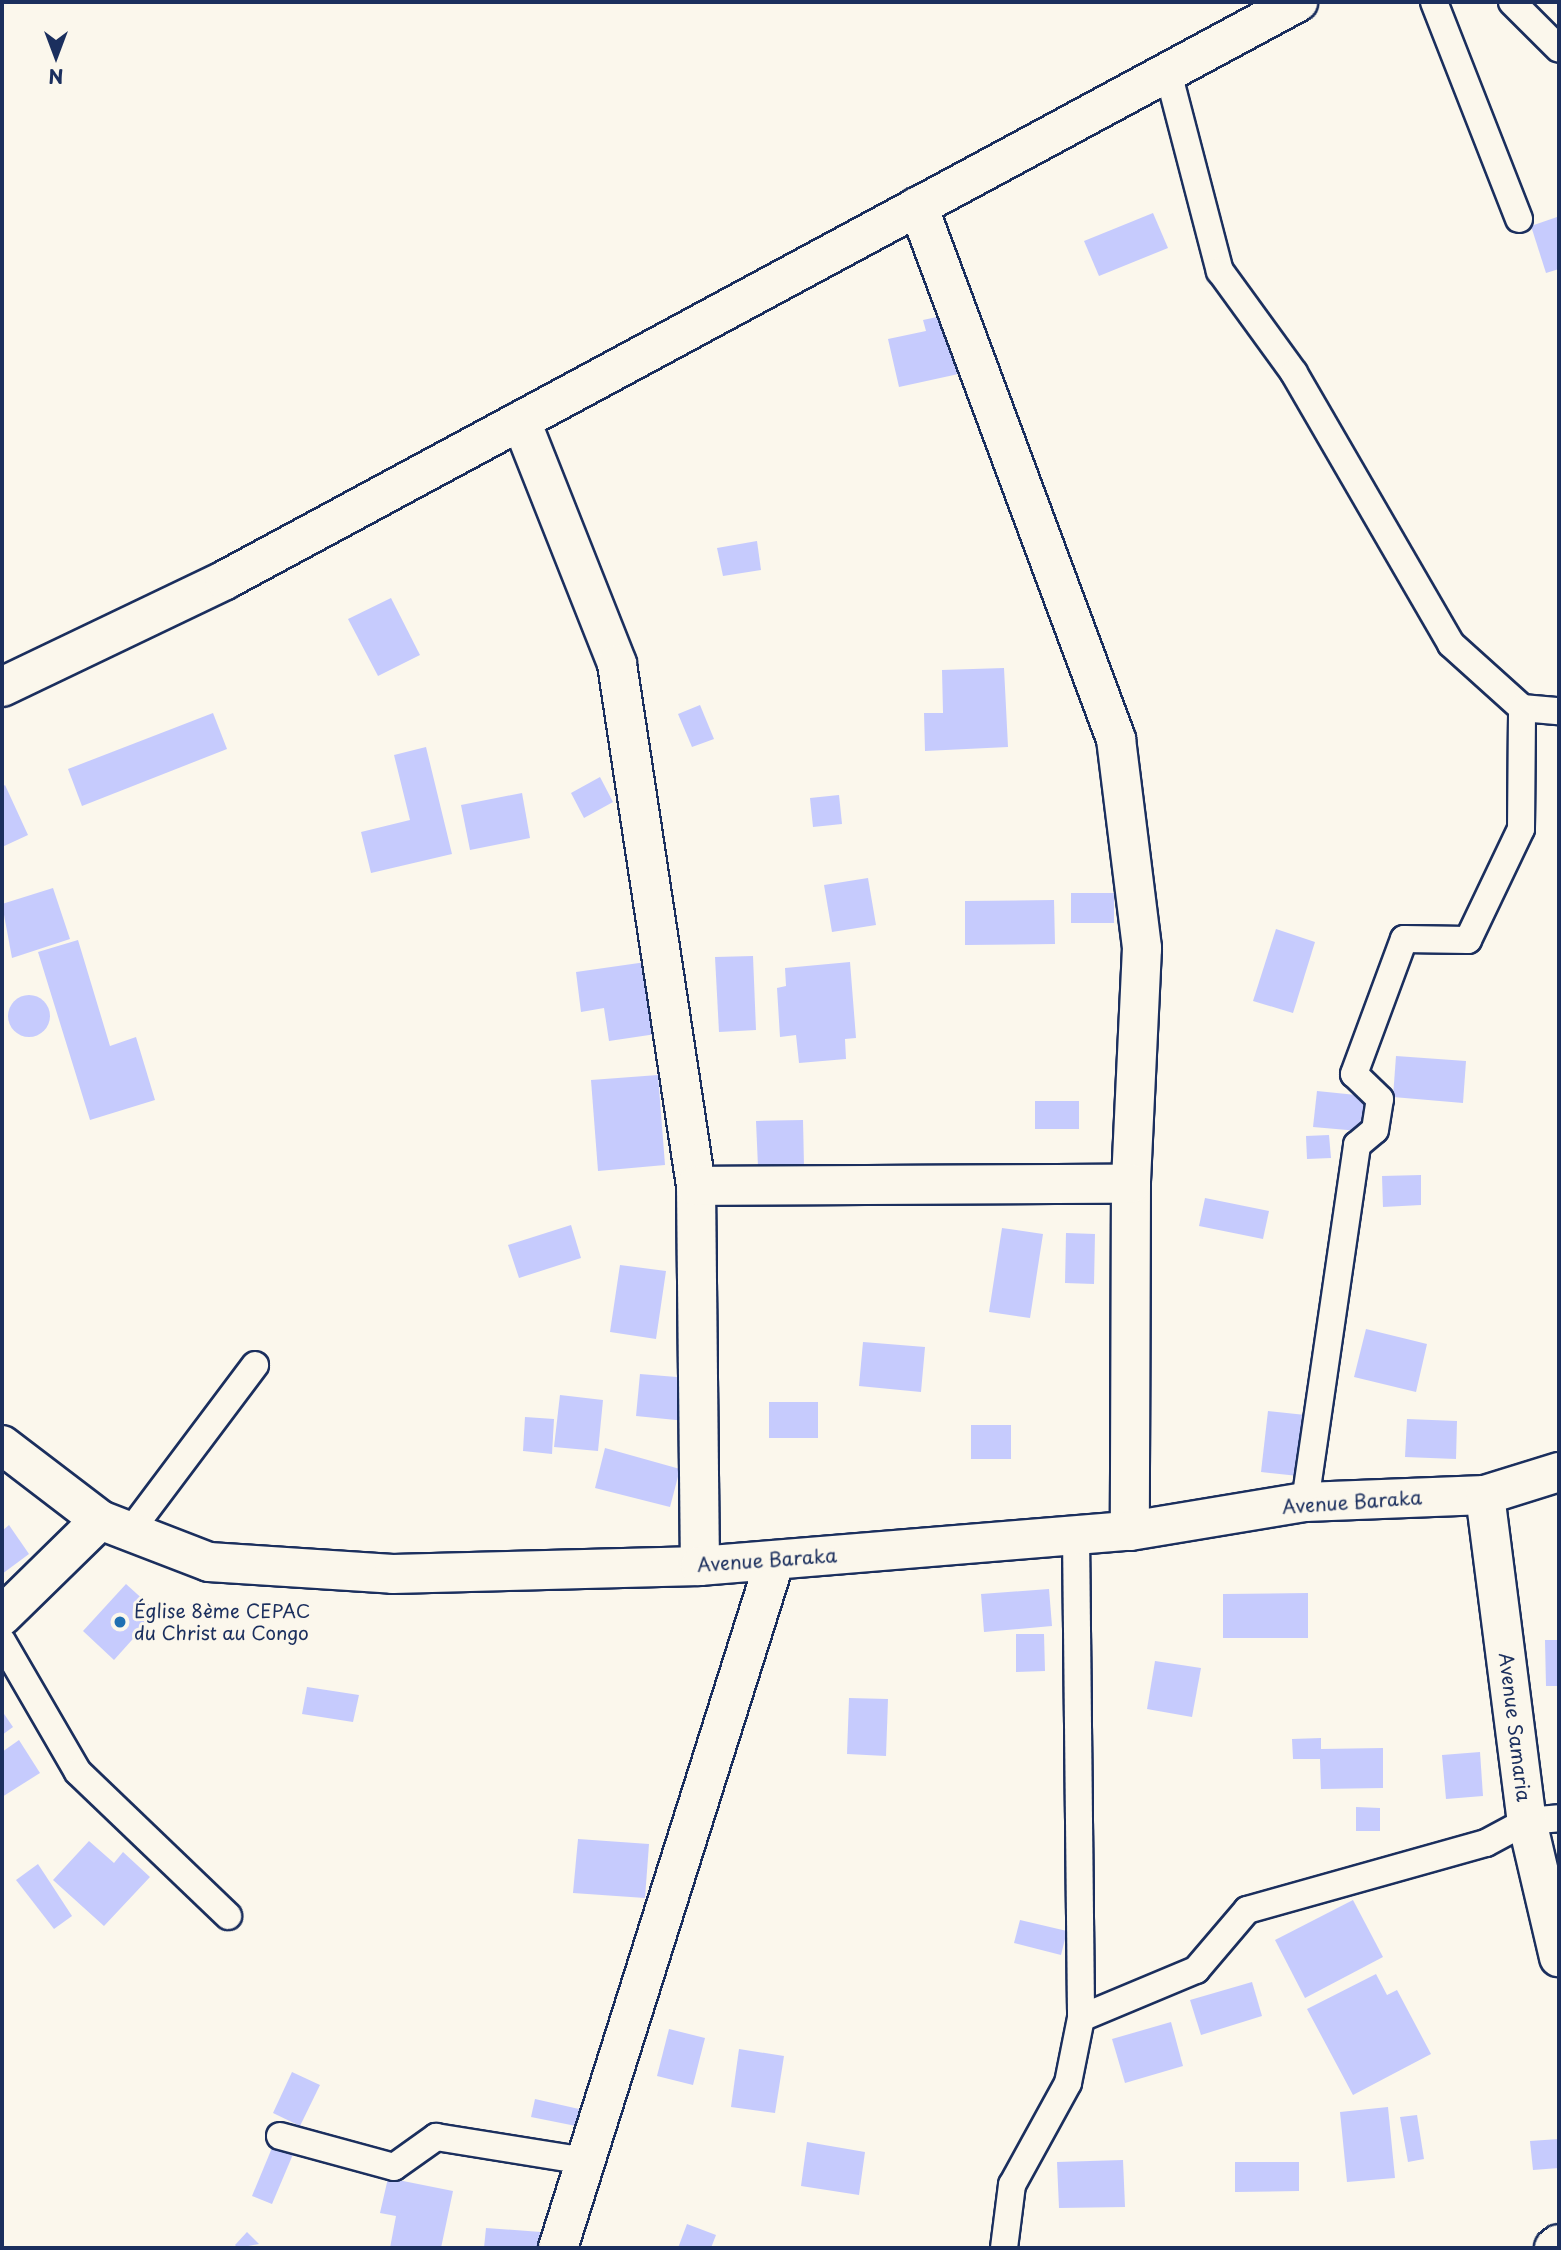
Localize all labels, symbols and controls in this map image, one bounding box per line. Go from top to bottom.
north arrow [21,21,91,91]
text: N [48,63,64,91]
street label: Avenue Baraka [1282,1486,1422,1518]
street label: Avenue Baraka [697,1544,837,1576]
place label: Église 8ème CEPAC du Christ au Congo [134,1600,312,1644]
marker: Église 8ème CEPAC du Christ au Congo [112,1614,128,1630]
street label: Avenue Samaria [1495,1652,1535,1802]

